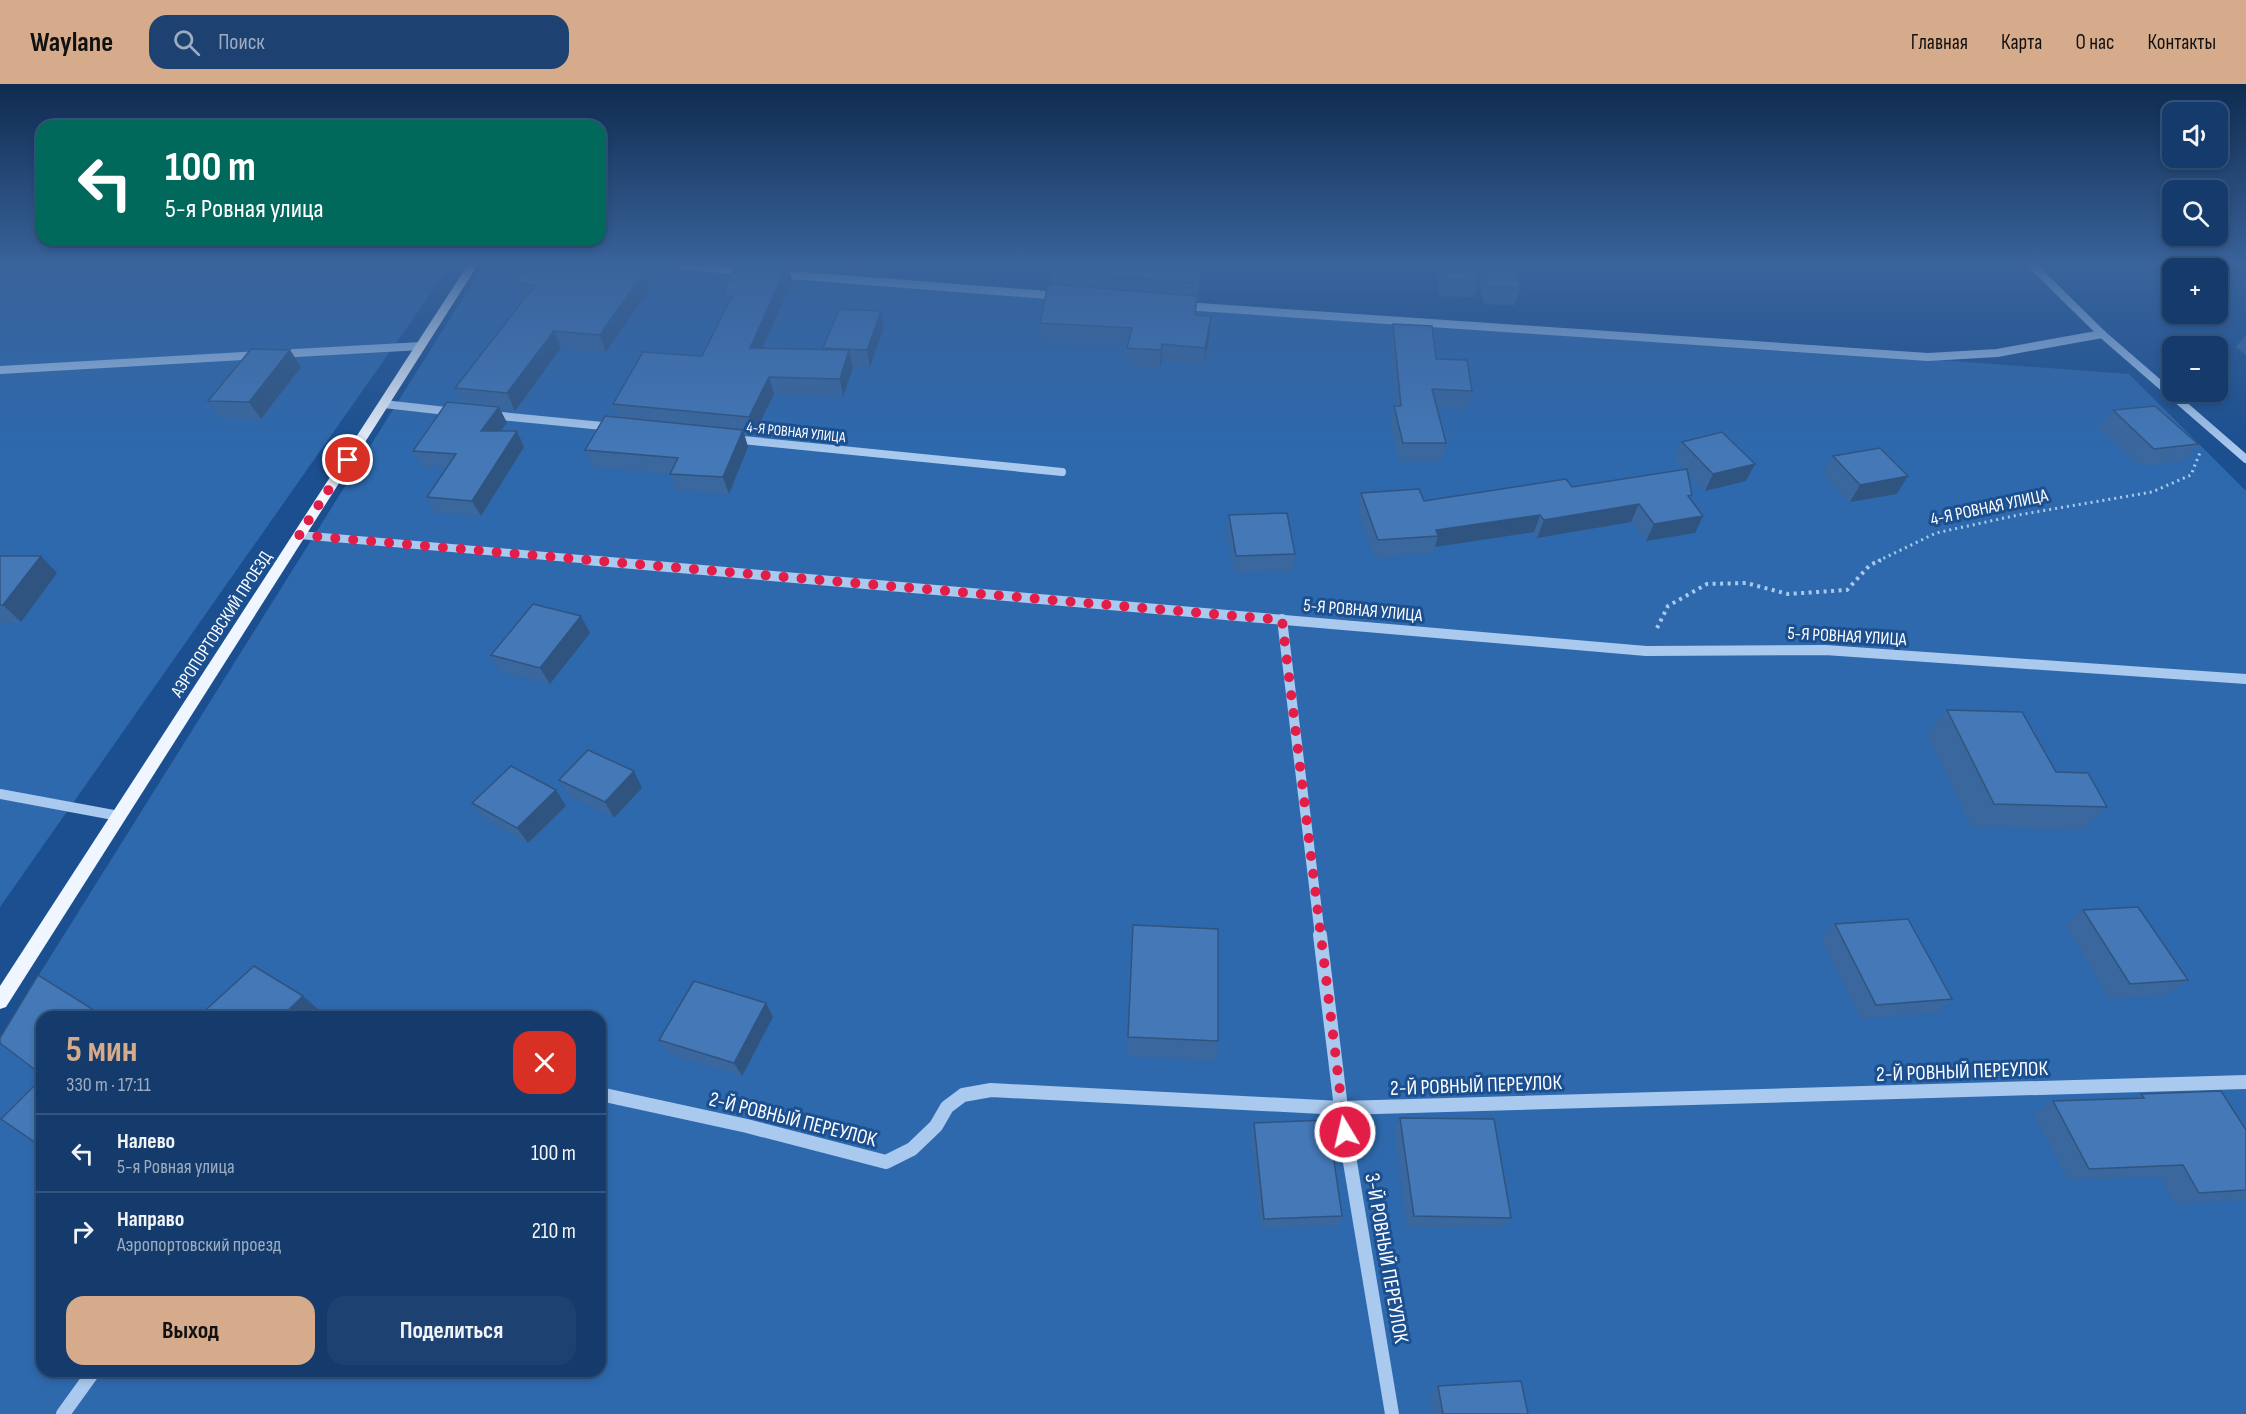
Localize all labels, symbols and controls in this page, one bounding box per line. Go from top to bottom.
search box [149,15,569,69]
text: Waylane [30,26,113,59]
icon: search [170,26,203,59]
text: Поиск [218,29,265,56]
text: Главная [1911,30,1968,55]
text: Карта [2001,30,2042,55]
text: О нас [2075,30,2114,55]
text: Контакты [2147,30,2216,55]
map controls [2162,102,2228,402]
button: sound [2162,102,2228,168]
text: 100 m [165,142,256,193]
icon: left [66,144,144,222]
button: search [2162,180,2228,246]
text: 5-я Ровная улица [165,193,324,225]
button: + [2162,258,2228,324]
button: − [2162,336,2228,402]
street label: 4-Я РОВНАЯ УЛИЦА [745,418,847,447]
pin [322,434,373,485]
icon: arrive [331,443,364,476]
street label: 4-Я РОВНАЯ УЛИЦА [1928,485,2050,530]
street label: АЭРОПОРТОВСКИЙ ПРОЕЗД [166,547,277,702]
street label: 5-Я РОВНАЯ УЛИЦА [1303,595,1424,626]
street label: 5-Я РОВНАЯ УЛИЦА [1787,623,1907,650]
text: 5 мин [66,1029,137,1072]
button: close [513,1031,576,1094]
street label: 2-Й РОВНЫЙ ПЕРЕУЛОК [1876,1056,2049,1087]
street label: 2-Й РОВНЫЙ ПЕРЕУЛОК [1390,1070,1563,1101]
text: 330 m · 17:11 [66,1073,151,1097]
street label: 2-Й РОВНЫЙ ПЕРЕУЛОК [706,1087,880,1153]
position arrow [1313,1100,1377,1164]
text: Налево [117,1128,175,1155]
icon: left [66,1137,99,1170]
text: 100 m [531,1140,576,1167]
text: 5-я Ровная улица [117,1155,235,1179]
street label: 3-Й РОВНЫЙ ПЕРЕУЛОК [1359,1171,1414,1346]
text: Направо [117,1206,184,1233]
icon: right [66,1215,99,1248]
text: 210 m [532,1218,576,1245]
text: Аэропортовский проезд [117,1233,281,1257]
button: Выход [66,1296,315,1365]
button: Поделиться [327,1296,576,1365]

